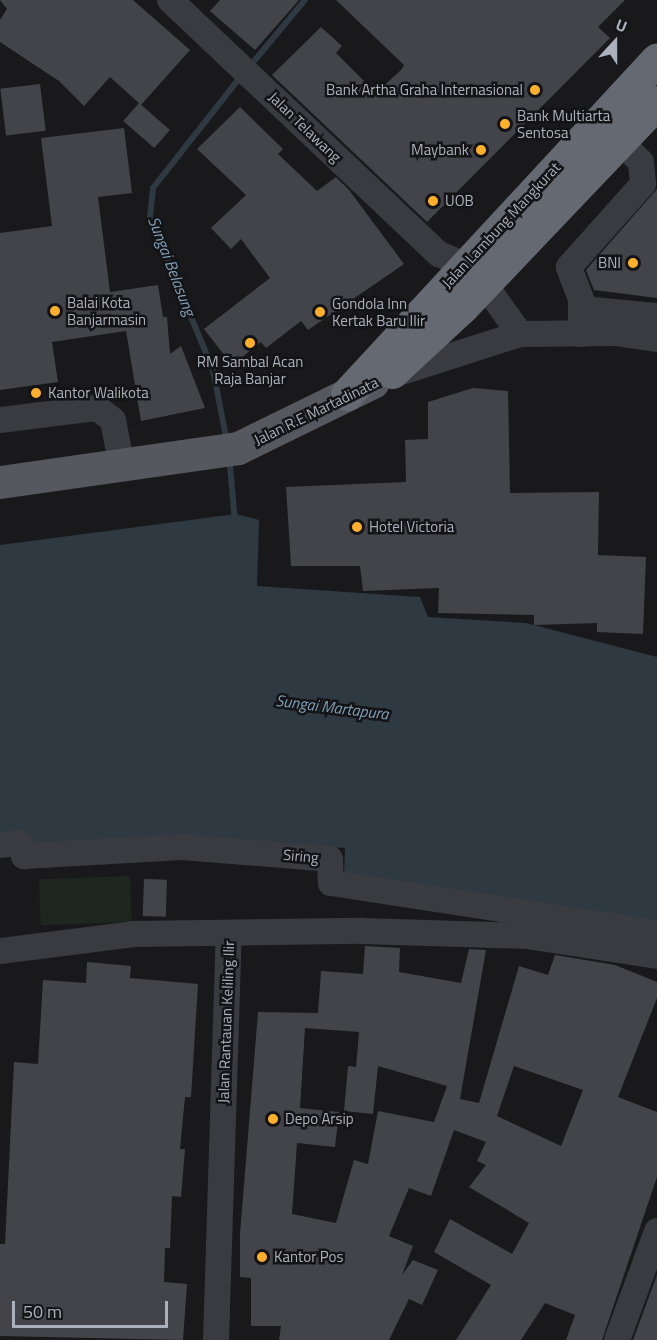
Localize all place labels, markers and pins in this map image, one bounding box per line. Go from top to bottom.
place label: Bank Artha Graha Internasional [326,81,523,99]
marker: Bank Artha Graha Internasional [528,83,542,97]
place label: Bank Multiarta Sentosa [517,106,610,141]
marker: Bank Multiarta Sentosa [498,117,512,131]
place label: Maybank [411,141,469,159]
marker: Maybank [474,143,488,157]
place label: UOB [445,192,474,210]
marker: UOB [426,194,440,208]
place label: BNI [598,254,621,272]
marker: BNI [626,256,640,270]
place label: Balai Kota Banjarmasin [67,293,146,328]
place label: Gondola Inn Kertak Baru Ilir [332,294,425,329]
marker: Balai Kota Banjarmasin [48,304,62,318]
marker: Gondola Inn Kertak Baru Ilir [313,305,327,319]
marker: RM Sambal Acan Raja Banjar [243,336,257,350]
place label: RM Sambal Acan Raja Banjar [197,352,303,387]
place label: Kantor Walikota [48,384,149,402]
marker: Kantor Walikota [29,386,43,400]
place label: Hotel Victoria [369,518,454,536]
marker: Hotel Victoria [350,520,364,534]
place label: Depo Arsip [285,1110,354,1128]
marker: Depo Arsip [266,1112,280,1126]
place label: Kantor Pos [274,1248,343,1266]
marker: Kantor Pos [255,1250,269,1264]

